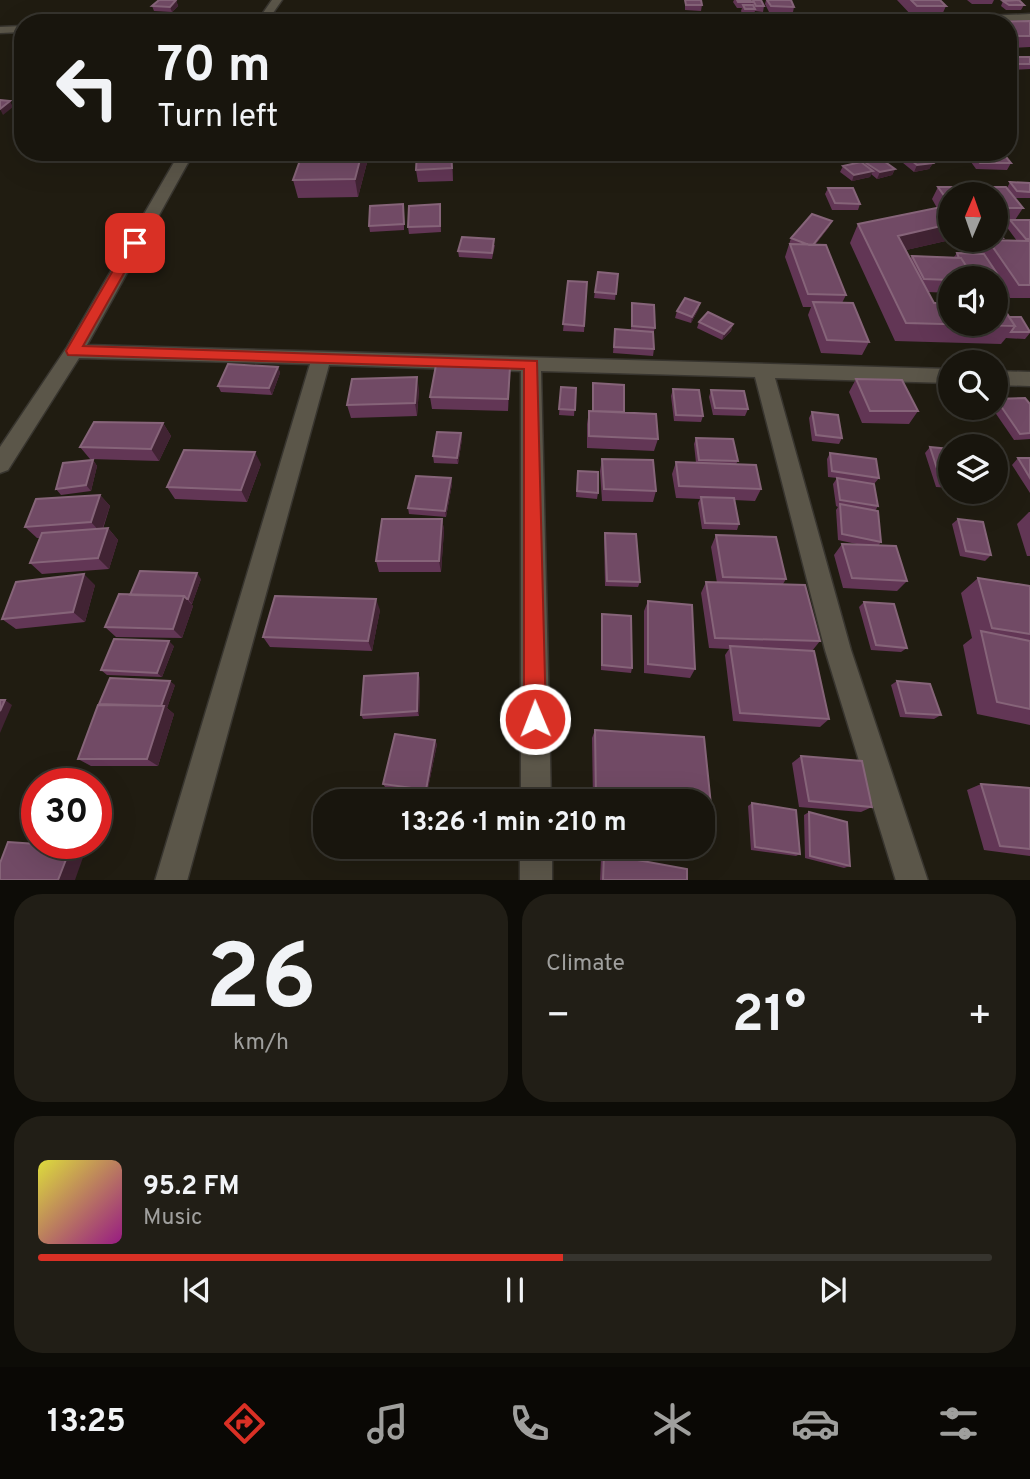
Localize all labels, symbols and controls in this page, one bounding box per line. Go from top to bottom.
text: 70 m [157,37,271,99]
icon: left [42,42,133,133]
text: Turn left [157,98,278,138]
north arrow [938,182,1008,252]
map controls [938,182,1008,504]
pin [105,213,165,273]
icon: arrive [116,224,154,262]
button: sound [938,266,1008,336]
button: search [938,350,1008,420]
button: layers [938,434,1008,504]
position arrow [498,682,572,756]
speed limit sign: 30 [21,768,112,859]
text: 13:26 · 1 min · 210 m [401,807,627,840]
text: 26 [205,926,317,1041]
text: Climate [546,950,625,979]
text: 21° [732,984,806,1050]
text: − [546,993,571,1042]
text: + [967,993,992,1042]
text: km/h [233,1029,289,1058]
text: 95.2 FM [143,1171,240,1204]
text: Music [143,1204,203,1233]
icon: previous [178,1271,216,1309]
icon: pause [496,1271,534,1309]
icon: next [814,1271,852,1309]
icon: directions [220,1399,269,1448]
icon: music [363,1399,412,1448]
icon: phone [505,1399,554,1448]
icon: climate [648,1399,697,1448]
icon: car [791,1399,840,1448]
icon: filters [934,1399,983,1448]
text: 13:25 [47,1403,126,1443]

